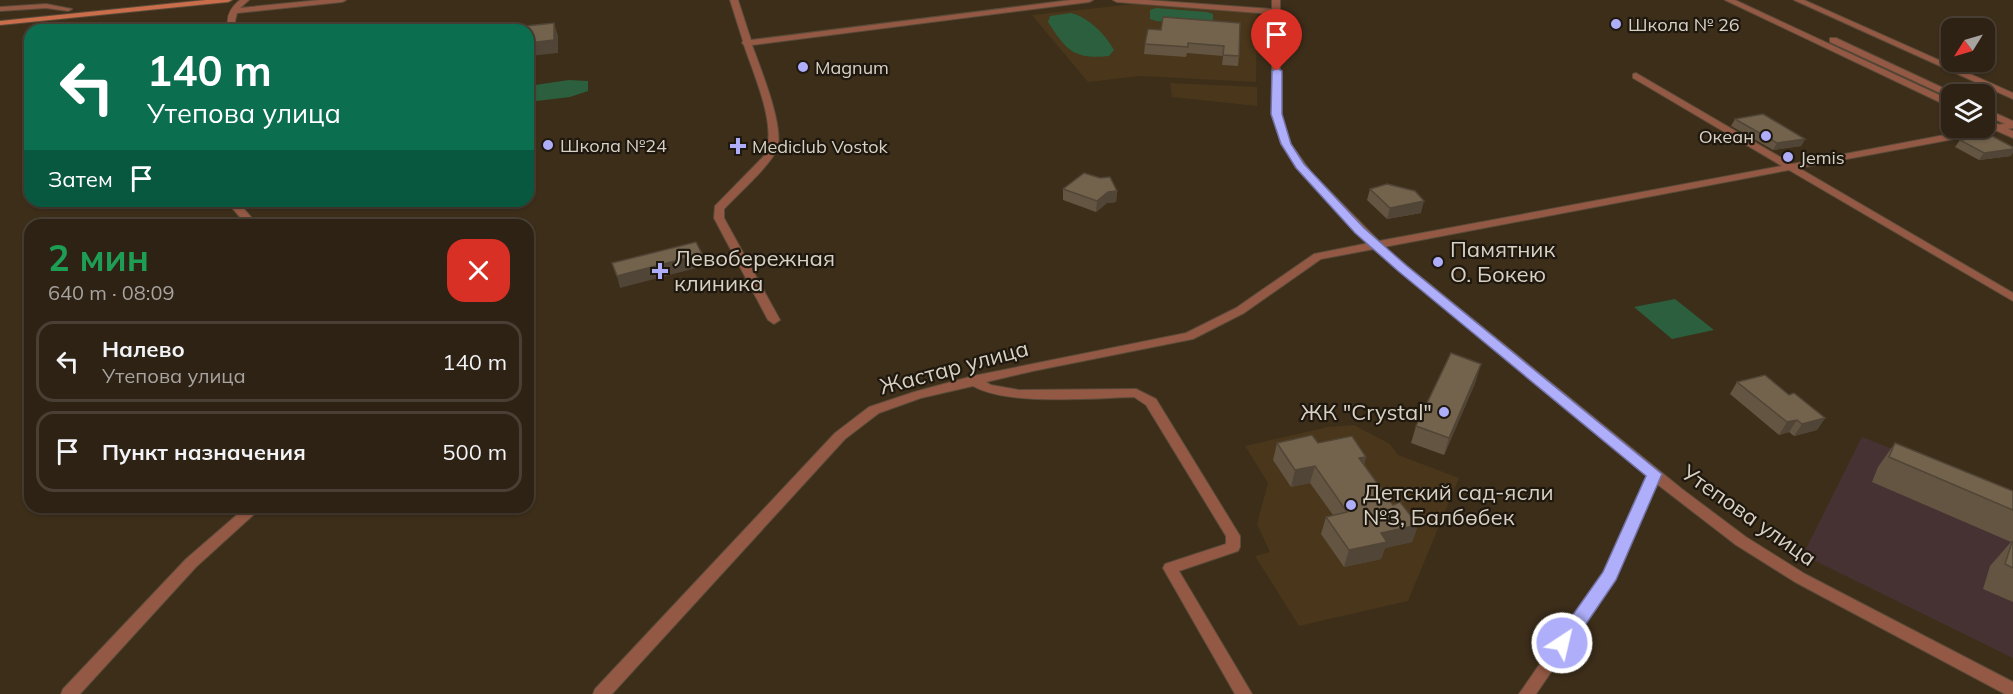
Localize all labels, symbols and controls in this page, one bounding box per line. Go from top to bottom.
pin [1251,9,1302,71]
place label: Школа № 26 [1628,13,1740,36]
marker: Школа № 26 [1609,17,1623,31]
icon: arrive [1260,18,1293,51]
north arrow [1941,18,1995,72]
map controls [1941,18,1995,138]
text: 140 m [147,44,272,97]
icon: left [48,48,126,126]
place label: Magnum [815,56,889,79]
marker: Magnum [796,60,810,74]
button: layers [1941,84,1995,138]
text: Утепова улица [147,96,341,130]
place label: Океан [1699,125,1754,148]
marker: Океан [1759,129,1773,143]
place label: Школа №24 [560,134,667,157]
place label: Mediclub Vostok [752,135,889,158]
marker: Mediclub Vostok [729,137,747,155]
marker: Школа №24 [541,138,555,152]
place label: Jemis [1800,146,1845,169]
marker: Jemis [1781,150,1795,164]
icon: arrive [125,162,158,195]
text: Затем [48,165,113,193]
text: 2 мин [48,235,149,280]
place label: Памятник О. Бокею [1450,235,1555,288]
button: close [447,239,510,302]
place label: Левобережная клиника [674,244,835,297]
marker: Памятник О. Бокею [1431,255,1445,269]
marker: Левобережная клиника [651,262,669,280]
text: 640 m · 08:09 [48,280,174,305]
street label: Жастар улица [876,334,1032,400]
text: Налево [102,335,185,363]
icon: left [51,345,84,378]
text: 140 m [442,348,507,376]
text: Утепова улица [102,363,246,388]
place label: ЖК "Crystal" [1301,398,1432,426]
marker: ЖК "Crystal" [1437,405,1451,419]
icon: arrive [51,435,84,468]
text: Пункт назначения [102,438,306,466]
text: 500 m [442,438,507,466]
street label: Утепова улица [1675,458,1822,572]
place label: Детский сад-ясли №3, Балбөбек [1363,478,1554,531]
marker: Детский сад-ясли №3, Балбөбек [1344,498,1358,512]
position arrow [1530,611,1594,675]

